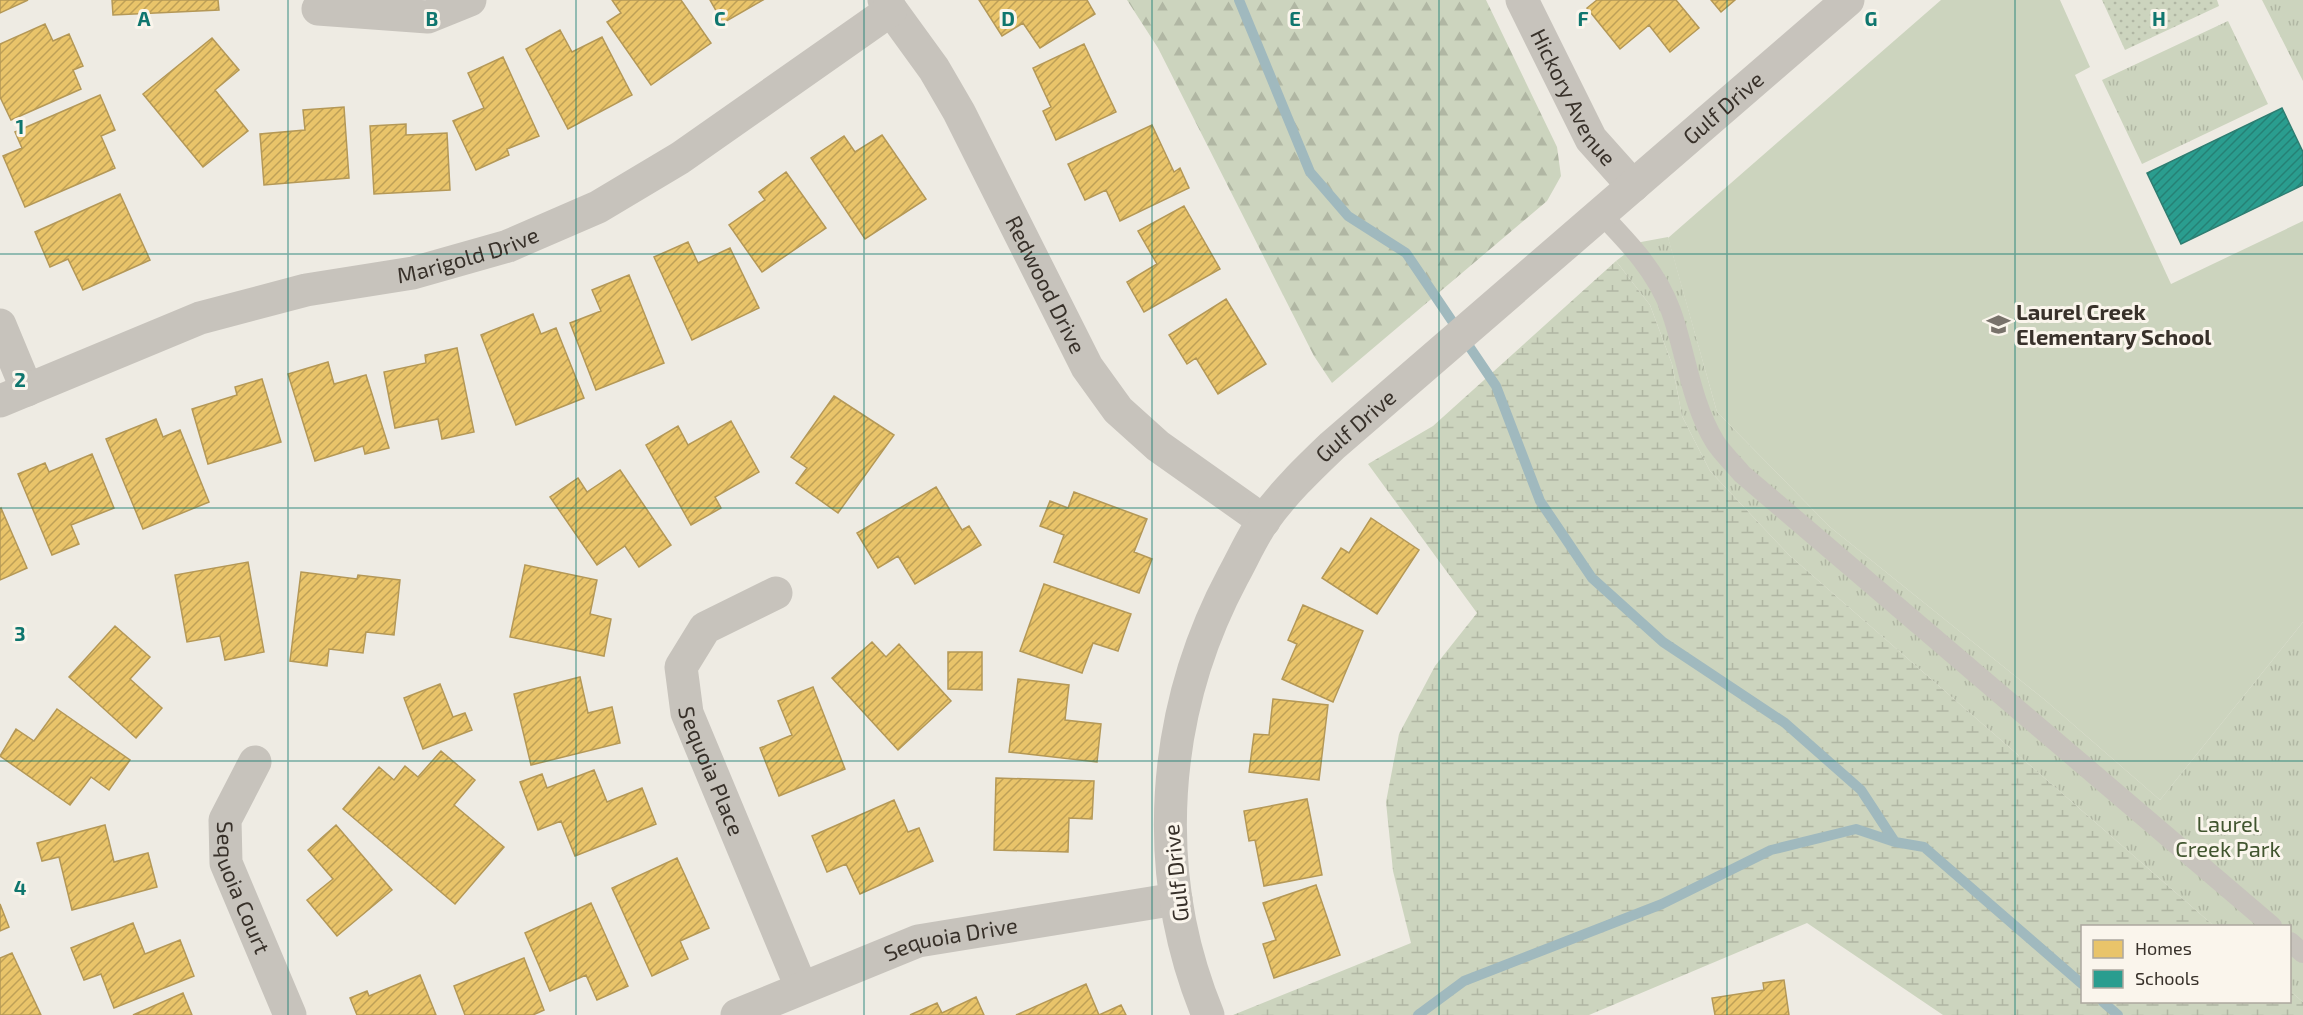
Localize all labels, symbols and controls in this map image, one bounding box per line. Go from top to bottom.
text: A [137,6,151,30]
text: B [426,6,438,30]
text: C [714,6,726,30]
text: D [1001,6,1015,30]
text: E [1289,6,1301,30]
text: F [1577,6,1589,30]
text: G [1865,6,1877,30]
text: H [2152,6,2166,30]
street label: Hickory Avenue [1526,24,1622,170]
street label: Gulf Drive [1677,65,1768,149]
text: 1 [16,114,24,138]
street label: Redwood Drive [1001,211,1092,357]
street label: Marigold Drive [395,220,542,287]
place label: Laurel Creek Elementary School [2016,298,2212,350]
school or university icon: Laurel Creek Elementary School [1985,312,2011,338]
text: 2 [14,367,26,391]
street label: Gulf Drive [1309,383,1400,467]
text: 3 [14,621,26,645]
street label: Sequoia Place [674,705,751,839]
park label: Laurel Creek Park [2175,810,2281,861]
street label: Sequoia Court [213,821,277,957]
street label: Gulf Drive [1157,823,1193,923]
text: 4 [14,875,27,899]
street label: Sequoia Drive [880,911,1019,966]
legend [2081,925,2291,1003]
text: Homes [2135,937,2192,959]
text: Schools [2135,967,2199,989]

